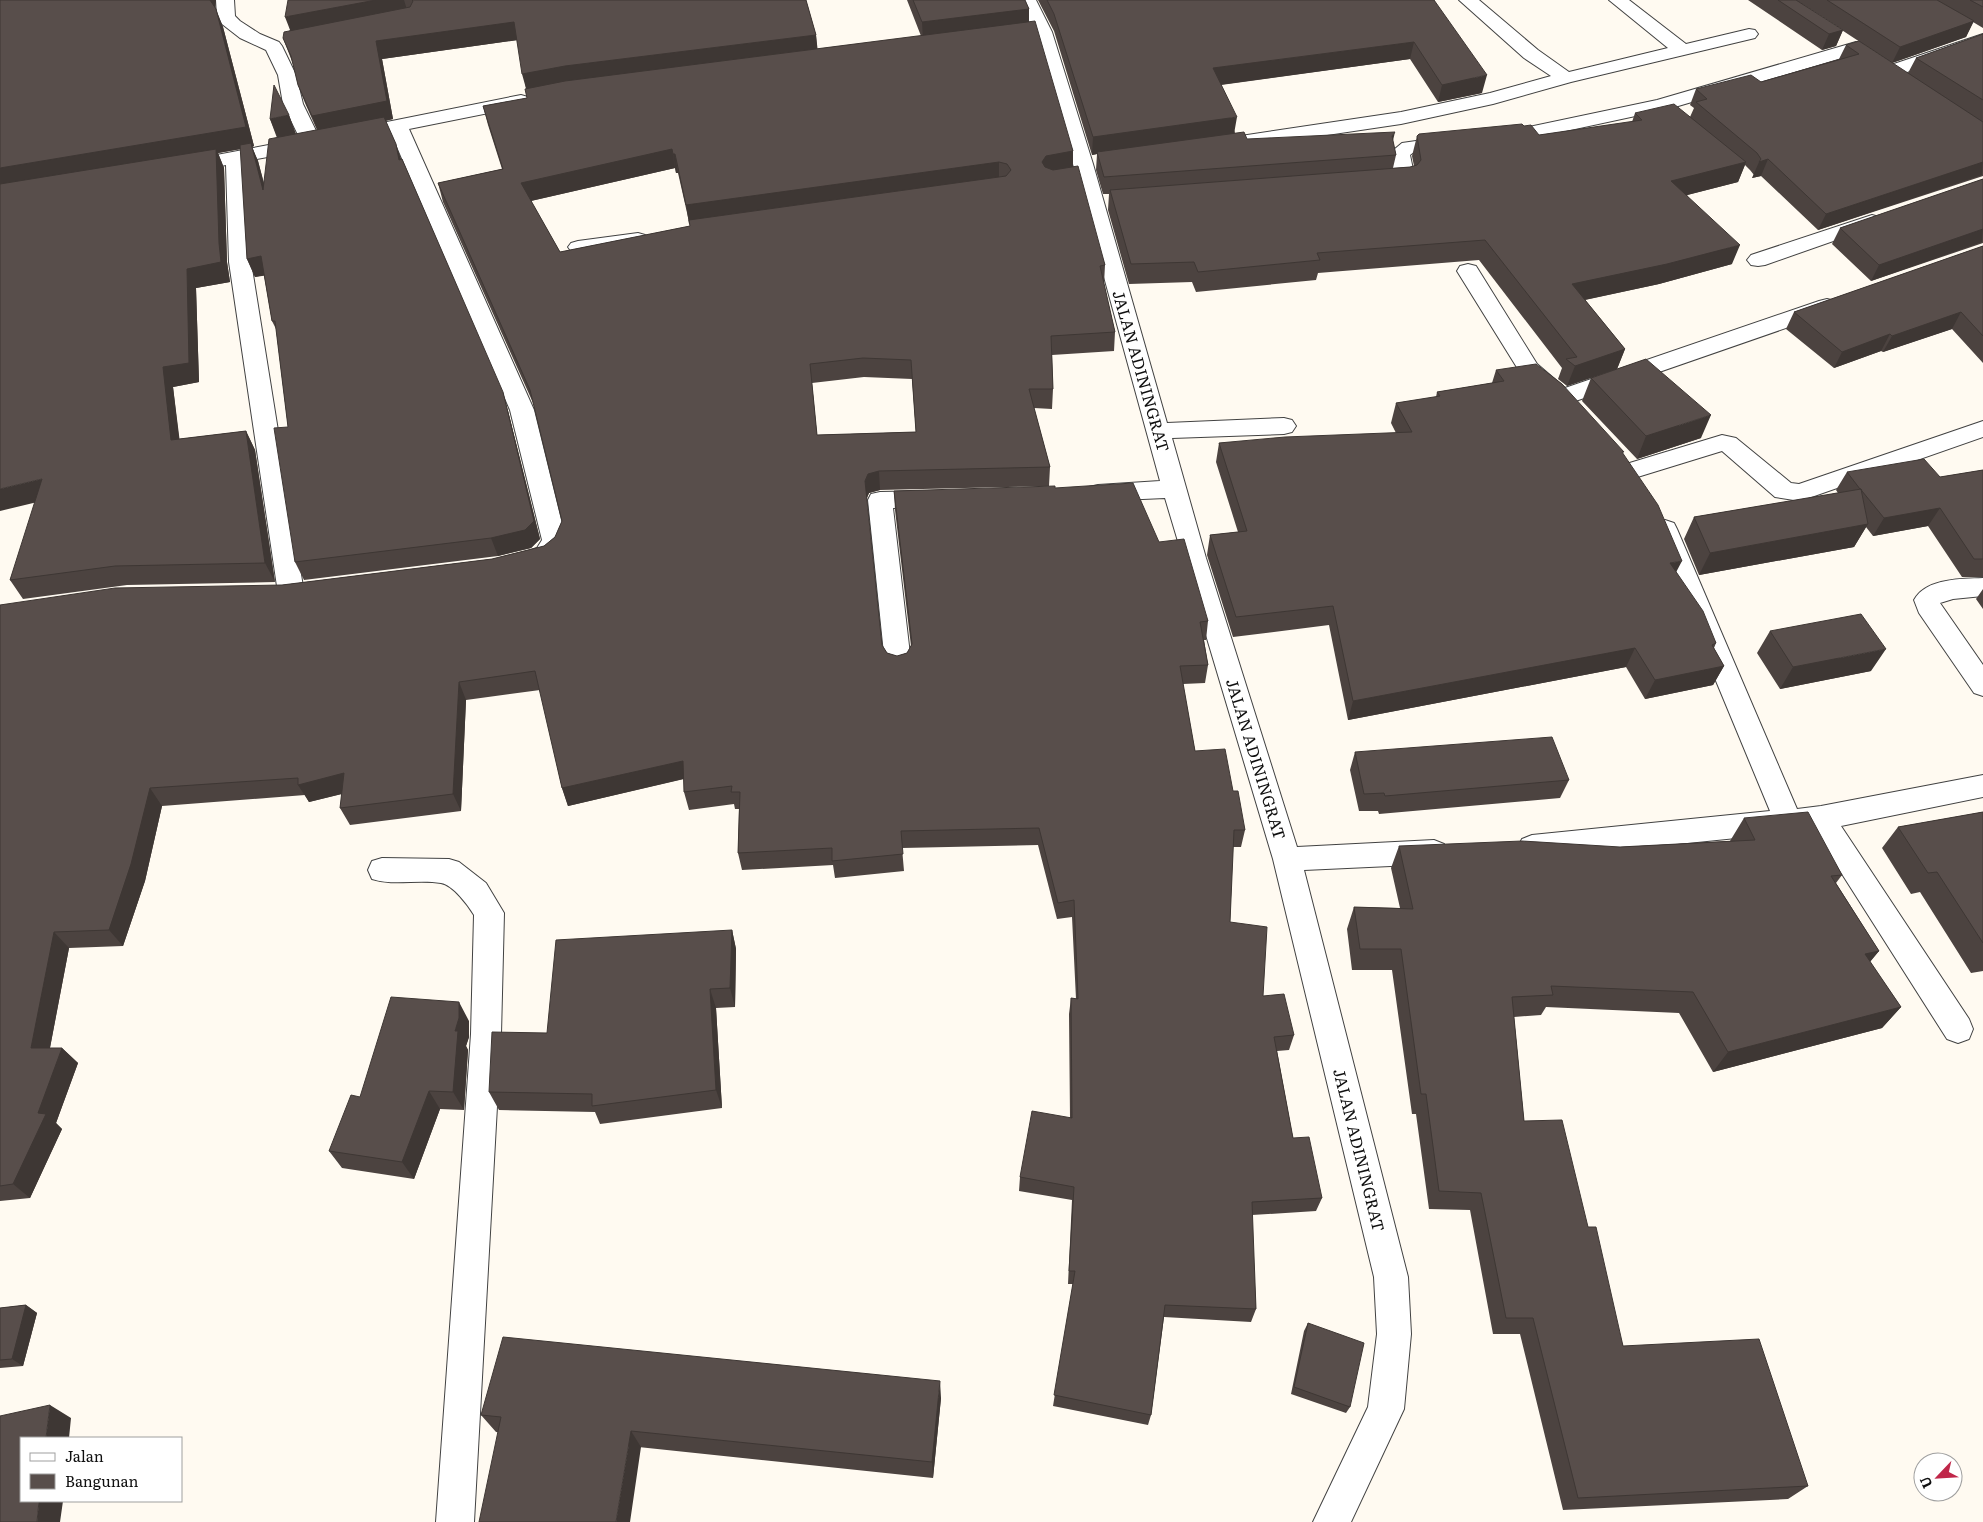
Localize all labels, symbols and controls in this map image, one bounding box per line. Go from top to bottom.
street label: JALAN ADININGRAT [1107,287,1177,455]
street label: JALAN ADININGRAT [1221,675,1293,842]
street label: JALAN ADININGRAT [1328,1066,1392,1234]
legend [20,1437,182,1502]
text: Jalan [65,1444,104,1467]
north arrow [1913,1452,1963,1502]
text: Bangunan [65,1469,139,1492]
text: U [1914,1474,1937,1492]

